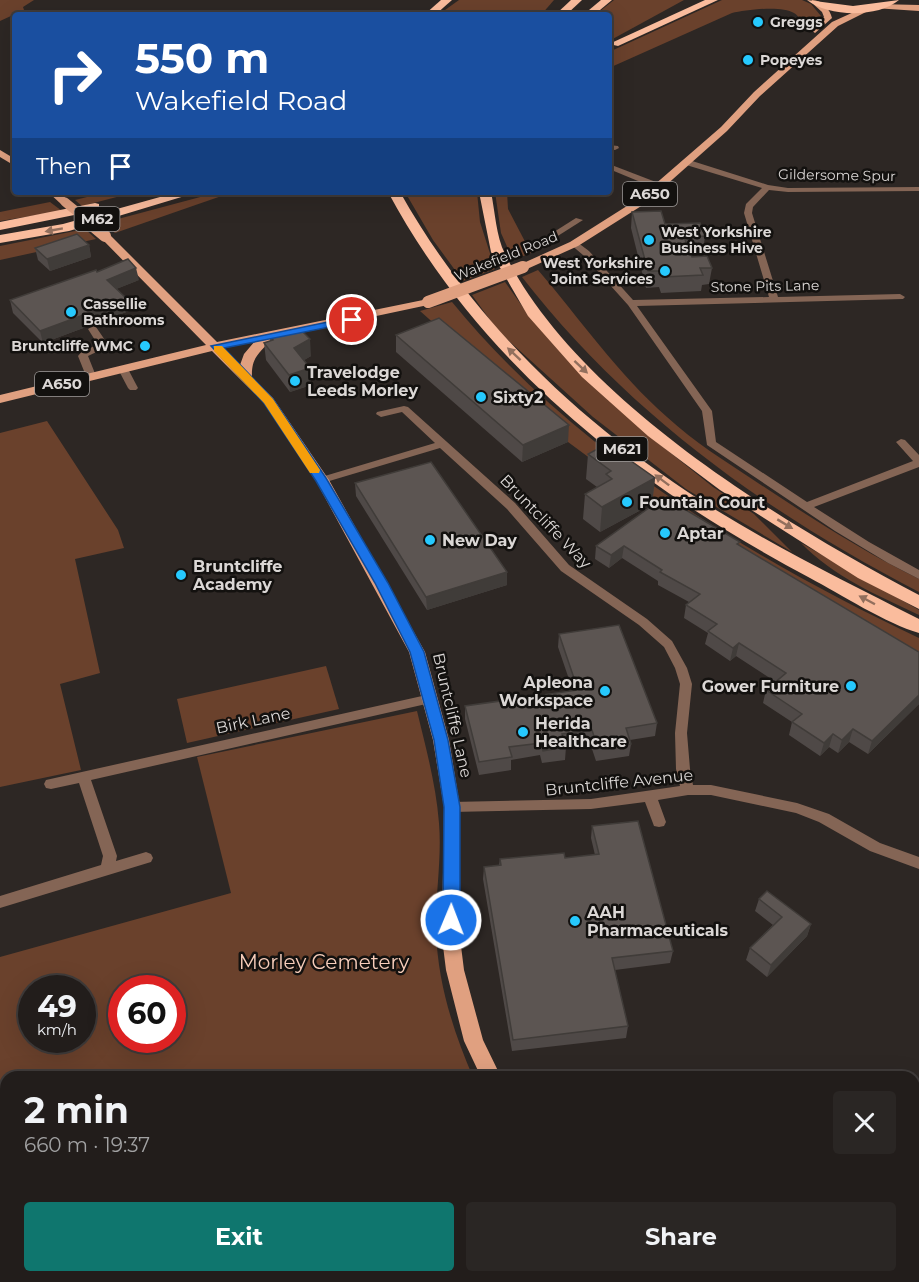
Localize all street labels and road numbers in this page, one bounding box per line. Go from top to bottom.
street label: Gildersome Spur [778,165,896,185]
road number: A650 [623,182,677,206]
road number: M62 [74,207,120,231]
street label: Wakefield Road [452,227,560,285]
street label: Stone Pits Lane [710,276,820,296]
road number: A650 [35,372,89,396]
road number: M621 [596,437,648,461]
street label: Bruntcliffe Way [496,470,595,572]
street label: Bruntcliffe Lane [429,651,476,779]
street label: Birk Lane [214,703,292,738]
street label: Bruntcliffe Avenue [544,765,694,800]

